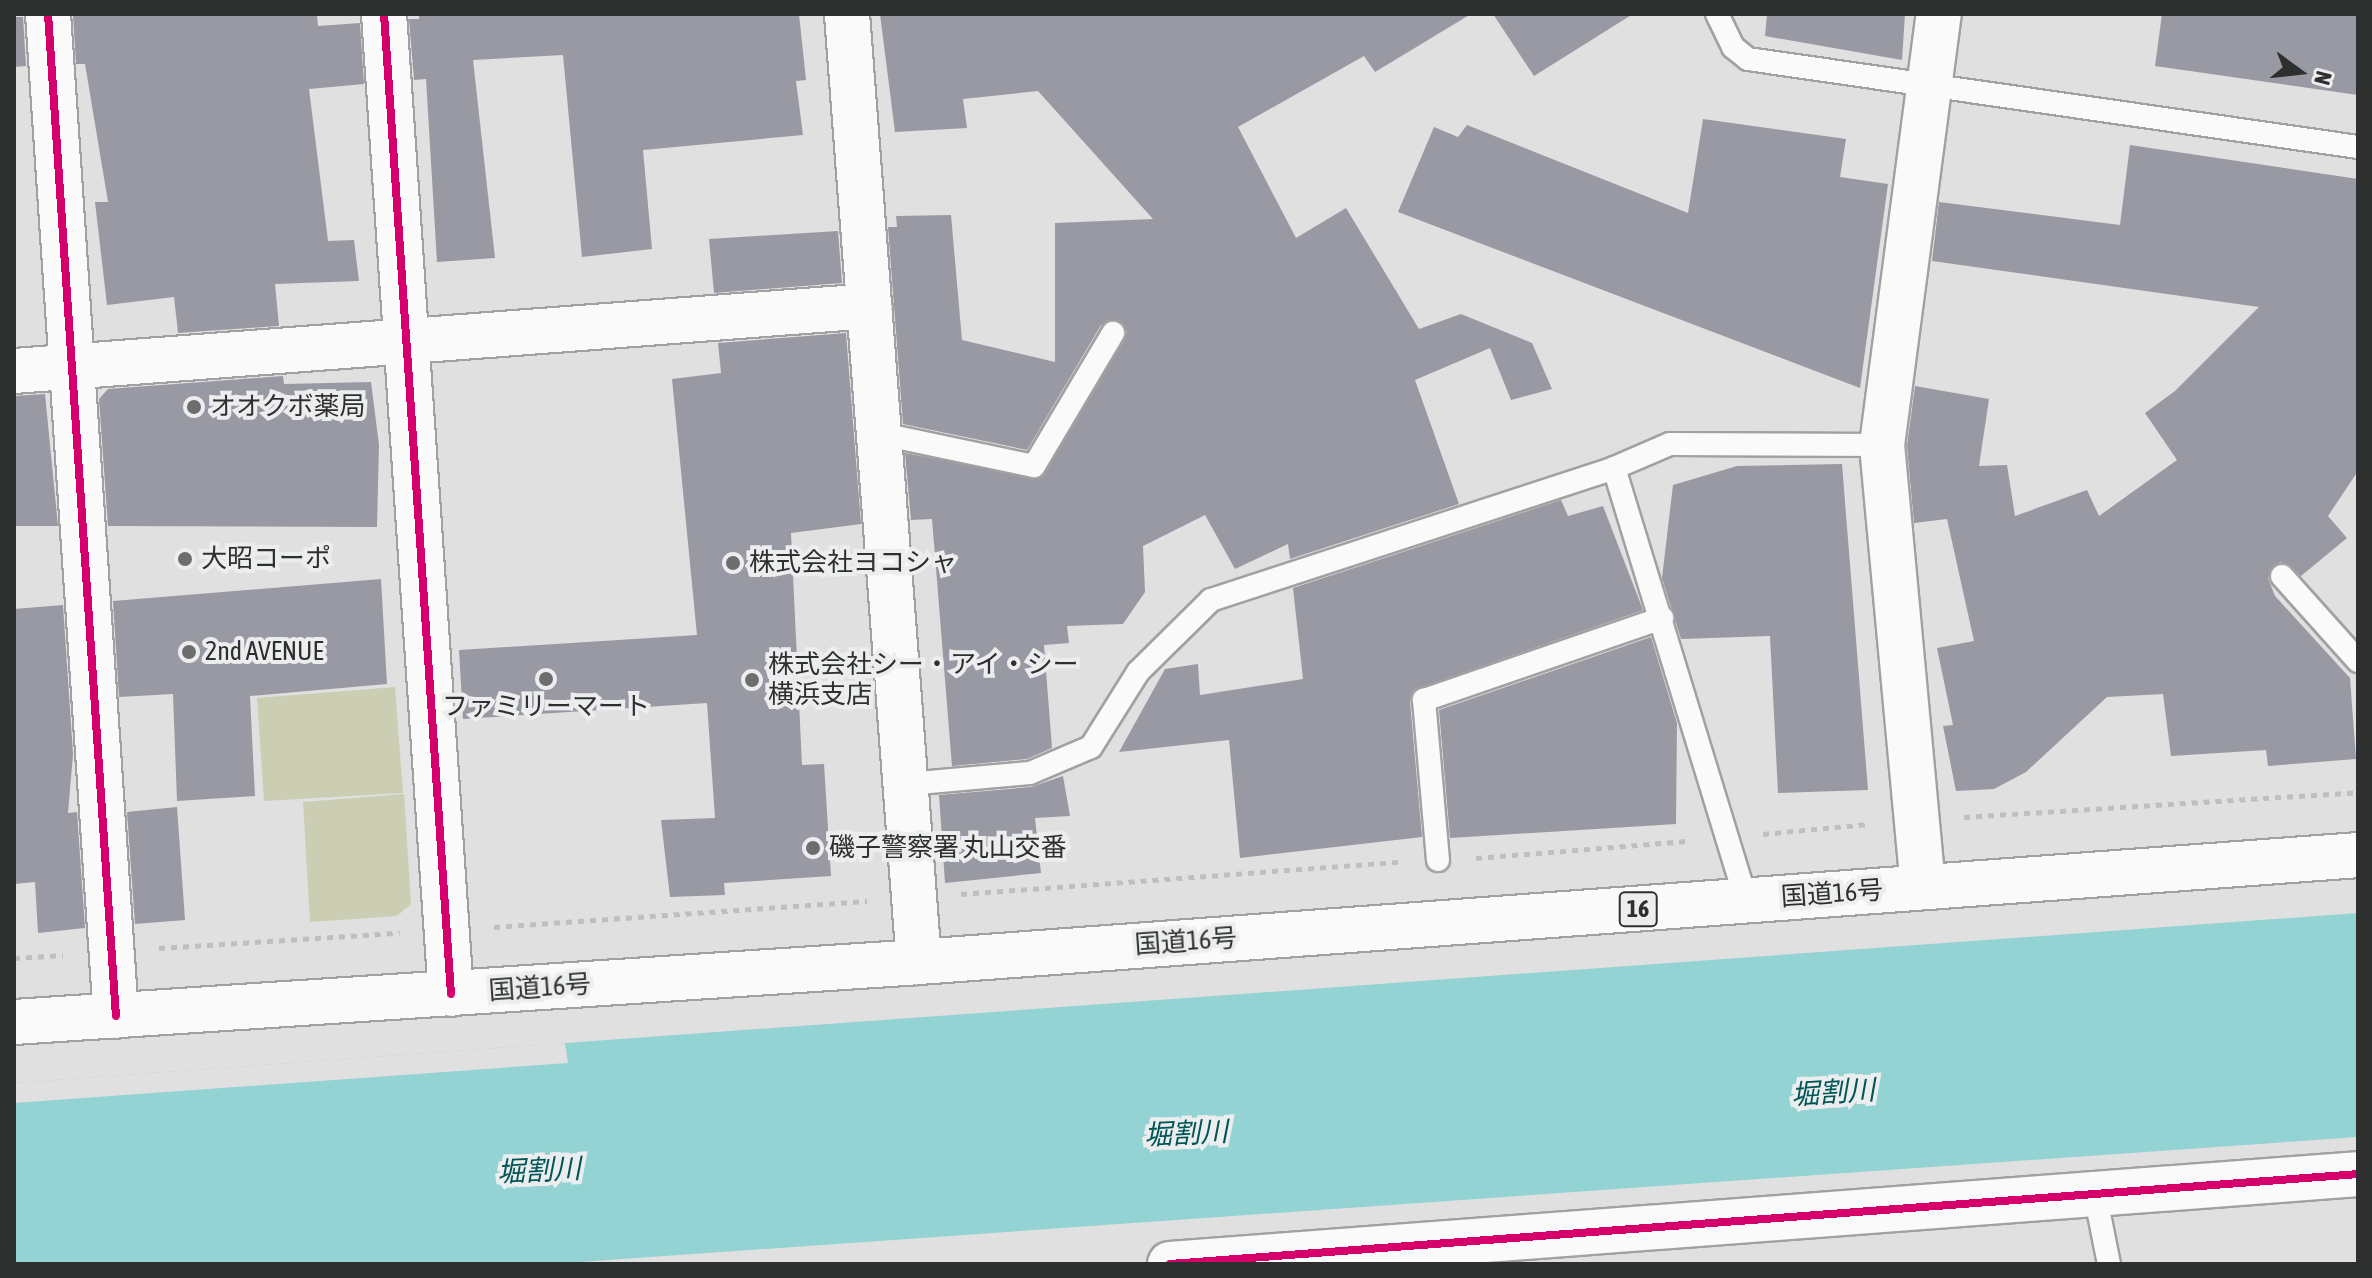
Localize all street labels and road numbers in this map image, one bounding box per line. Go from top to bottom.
street label: 国道16号 [1780,875,1884,913]
road number: 16 [1618,889,1658,929]
street label: 国道16号 [1134,923,1238,961]
street label: 国道16号 [488,969,592,1007]

